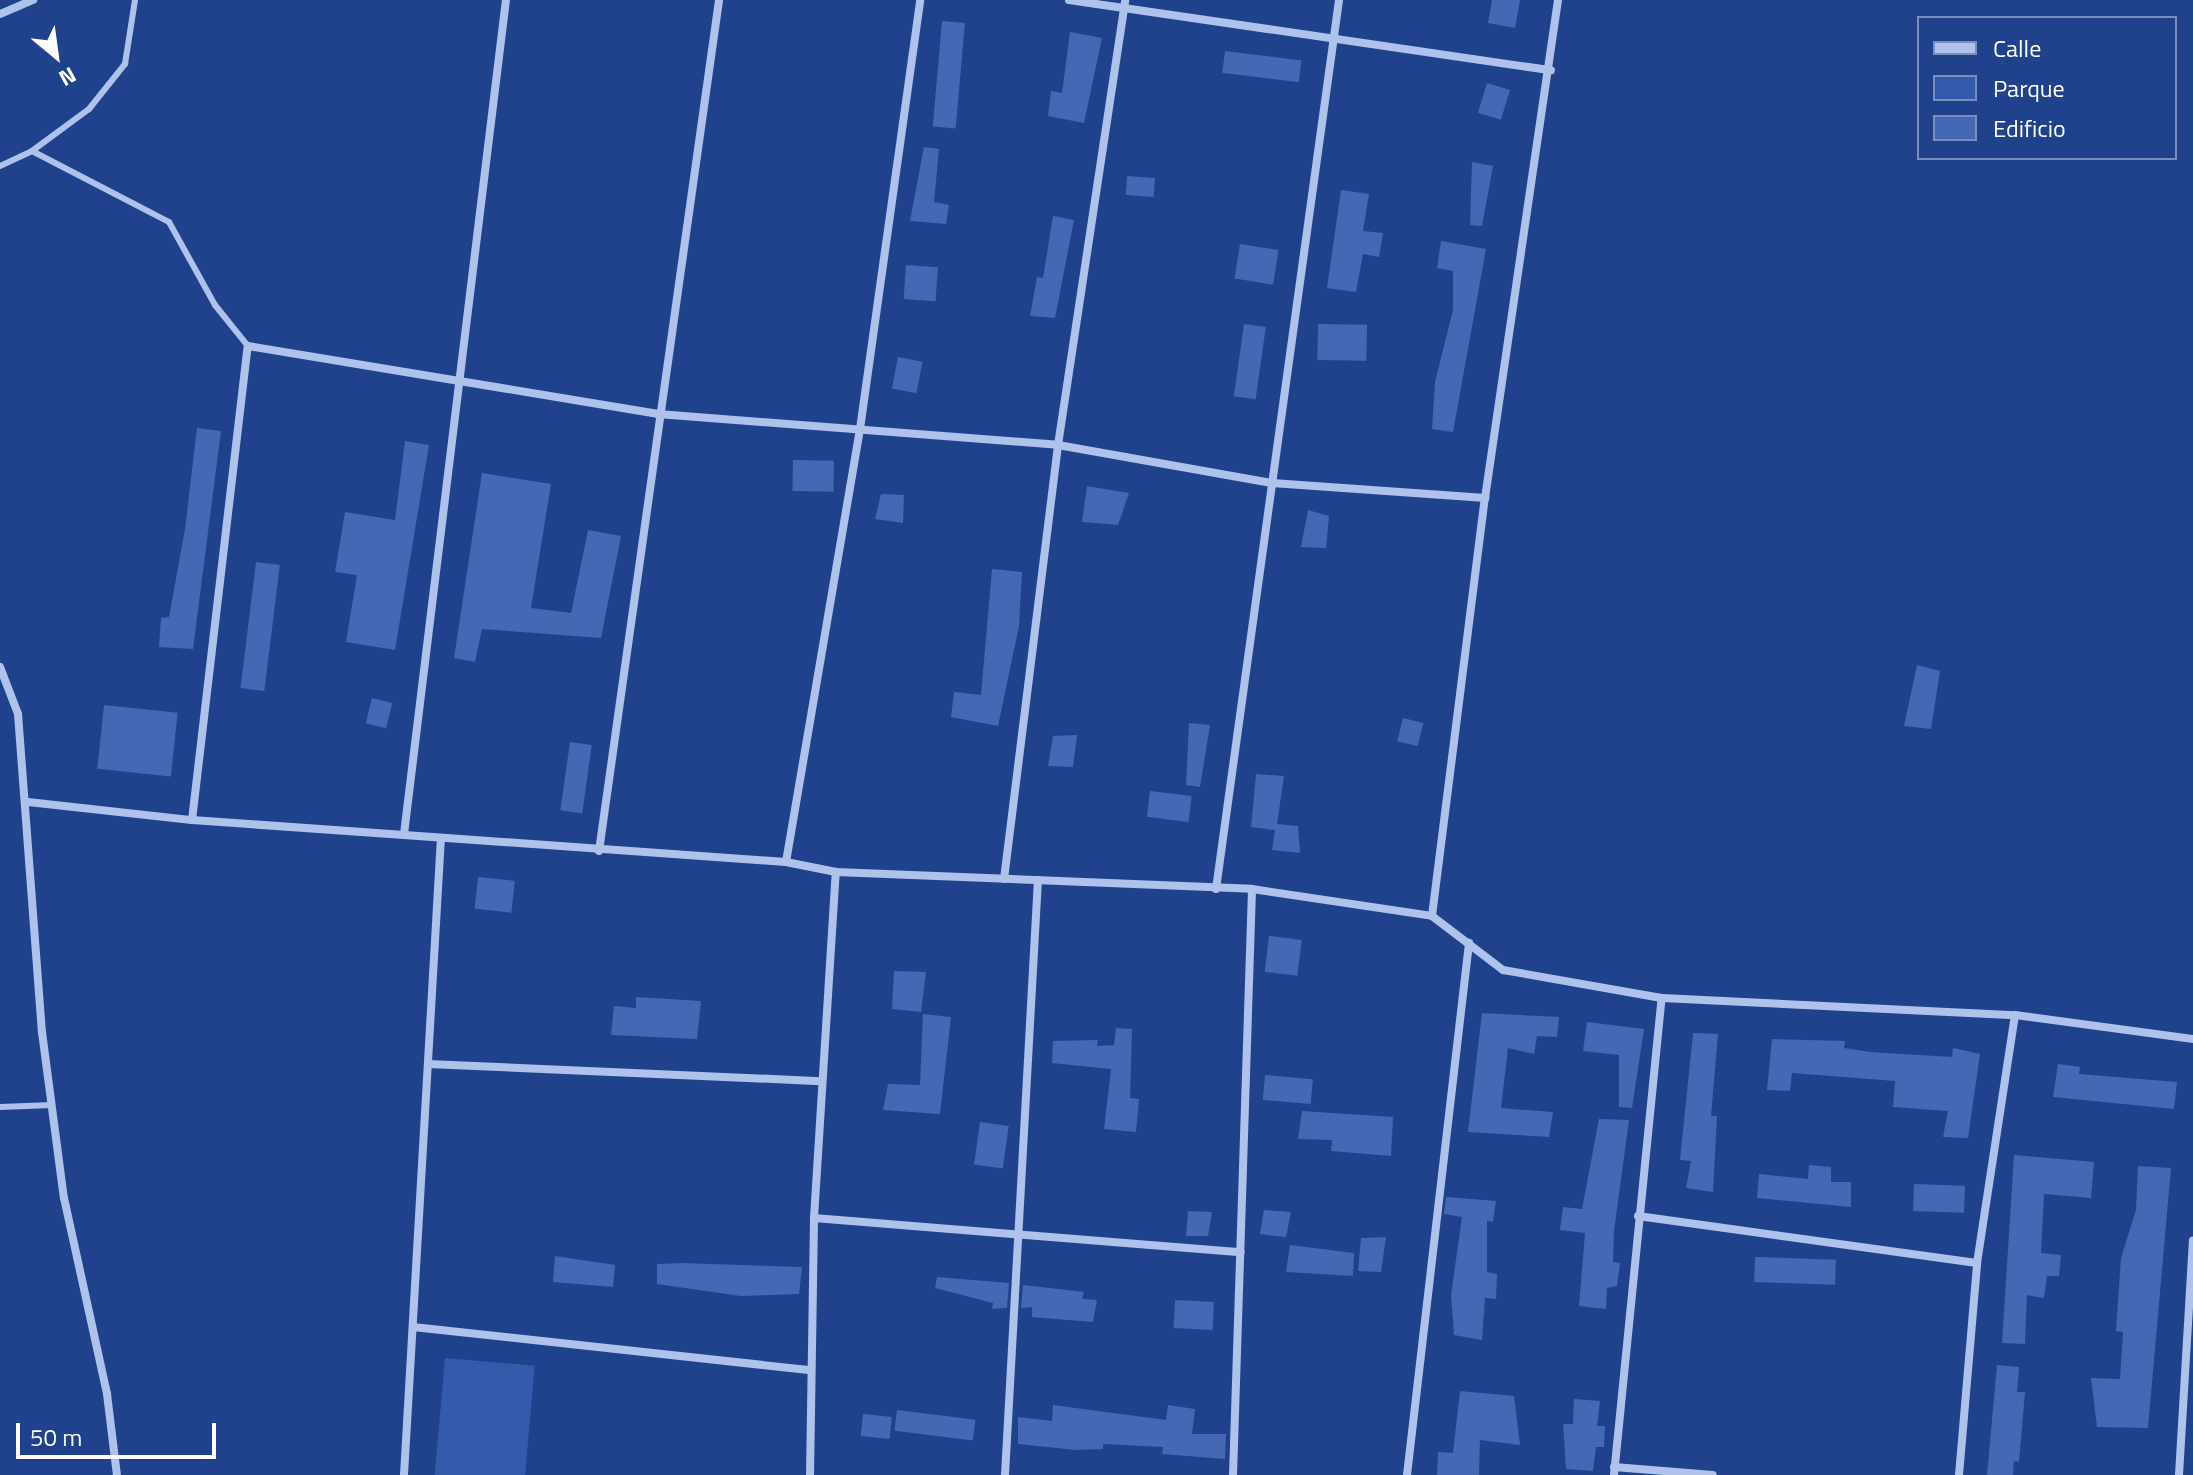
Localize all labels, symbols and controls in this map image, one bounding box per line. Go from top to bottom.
north arrow [16,16,96,96]
legend [1917,16,2177,160]
text: Calle [1993,30,2041,66]
text: N [53,58,83,96]
text: Parque [1993,70,2065,106]
text: Edificio [1993,110,2066,146]
scale bar [20,1407,220,1457]
text: 50 m [30,1419,82,1455]

